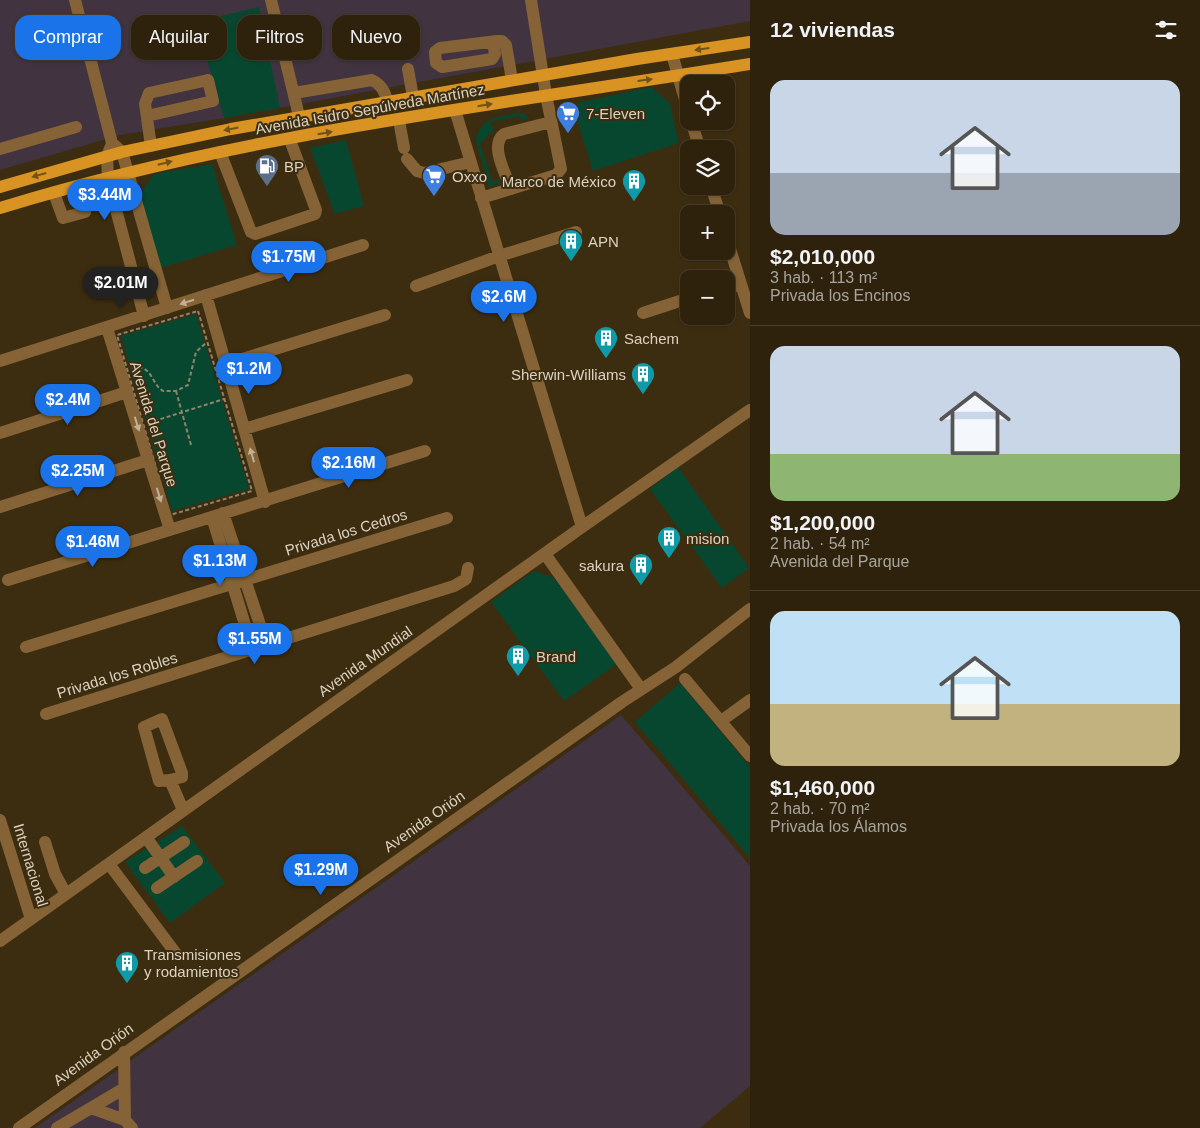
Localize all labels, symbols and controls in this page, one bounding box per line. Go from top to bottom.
chip: Comprar [15,15,121,60]
chip: Alquilar [131,15,227,60]
chip: Filtros [237,15,322,60]
chip: Nuevo [332,15,420,60]
icon: filters [1152,16,1180,44]
text: 12 viviendas [770,18,895,41]
one-way arrow [693,46,709,54]
map controls [680,75,735,325]
button: locate [680,75,735,130]
one-way arrow [638,76,654,84]
street label: Avenida Isidro Sepúlveda Martínez [254,80,486,138]
supermarket icon: 7-Eleven [555,100,581,134]
one-way arrow [477,101,493,109]
place label: 7-Eleven [586,105,645,122]
icon: home [930,113,1020,203]
one-way arrow [223,125,239,133]
one-way arrow [317,129,333,137]
button: layers [680,140,735,195]
fuel station icon: BP [254,153,280,187]
place label: BP [284,158,304,175]
one-way arrow [158,159,173,167]
supermarket icon: Oxxo [421,163,447,197]
place label: Oxxo [452,168,487,185]
building icon: Marco de México [621,168,647,202]
one-way arrow [31,172,46,180]
place label: Marco de México [502,173,616,190]
pin: $3.44M [64,178,146,221]
text: $3.44M [78,186,132,203]
button: + [680,205,735,260]
building icon: APN [558,228,584,262]
place label: APN [588,233,619,250]
pin: $1.75M [248,240,330,283]
text: $2,010,000 [770,245,875,268]
text: $1.75M [262,248,316,265]
pin: $2.01M [80,266,162,309]
text: 3 hab. · 113 m² [770,269,877,286]
button: − [680,270,735,325]
text: $2.01M [94,274,148,291]
pin: $2.6M [469,280,539,323]
text: Privada los Encinos [770,287,911,304]
text: $2.6M [482,288,526,305]
one-way arrow [179,298,194,306]
building icon: Sachem [593,325,619,359]
place label: Sachem [624,330,679,347]
pin: $1.2M [214,352,284,395]
street label: Avenida del Parque [127,359,181,489]
text: $1.2M [227,360,271,377]
building icon: Sherwin-Williams [630,361,656,395]
place label: Sherwin-Williams [511,366,626,383]
icon: home [930,378,1020,468]
pin: $2.4M [33,384,103,426]
text: $2.4M [46,391,90,408]
one-way arrow [134,417,141,432]
pin: $2.16M [308,446,390,489]
one-way arrow [247,447,255,462]
pin: $2.25M [37,454,119,497]
text: $2.16M [322,454,376,471]
text: $2.25M [51,462,105,479]
one-way arrow [156,487,164,502]
street label: Privada los Cedros [283,505,409,559]
text: $1,200,000 [770,511,875,534]
building icon: mision [656,525,682,559]
pin: $1.46M [52,526,134,568]
place label: mision [686,530,729,547]
text: $1.46M [66,533,120,550]
text: 2 hab. · 54 m² [770,535,870,552]
pin: $1.13M [179,544,261,587]
text: $1.13M [193,552,247,569]
building icon: sakura [628,552,654,586]
text: Avenida del Parque [770,553,909,570]
place label: sakura [579,557,625,574]
pin: $1.55M [214,622,296,665]
street label: Avenida Mundial [315,622,415,700]
text: $1.55M [228,630,282,647]
building icon: Brand [505,643,531,677]
icon: home [930,643,1020,733]
place label: Brand [536,648,576,665]
street label: Privada los Robles [55,649,179,701]
text: $1,460,000 [770,776,875,799]
street label: Avenida Orión [380,787,468,855]
text: 2 hab. · 70 m² [770,800,870,817]
text: Privada los Álamos [770,818,907,835]
street label: Internacional [10,821,52,909]
pin: $1.29M [280,854,362,896]
text: $1.29M [294,861,348,878]
place label: Transmisiones y rodamientos [144,946,241,980]
building icon: Transmisiones y rodamientos [114,950,140,984]
street label: Avenida Orión [50,1019,136,1089]

